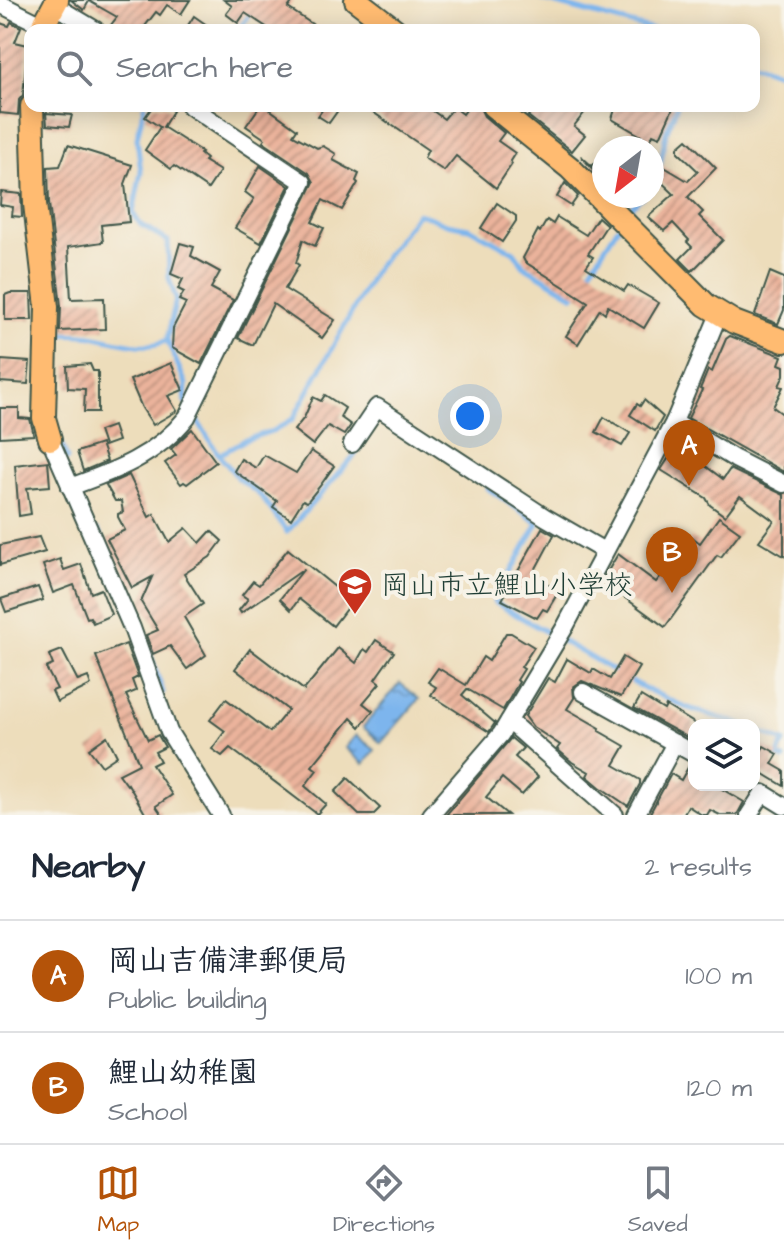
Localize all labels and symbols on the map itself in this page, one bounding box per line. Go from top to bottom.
north arrow [592,136,664,208]
your location [450,396,490,436]
pin: A [663,420,715,486]
pin: B [646,527,698,593]
school or university icon: 岡山市立鯉山小学校 [336,566,374,616]
place label: 岡山市立鯉山小学校 [381,566,633,605]

